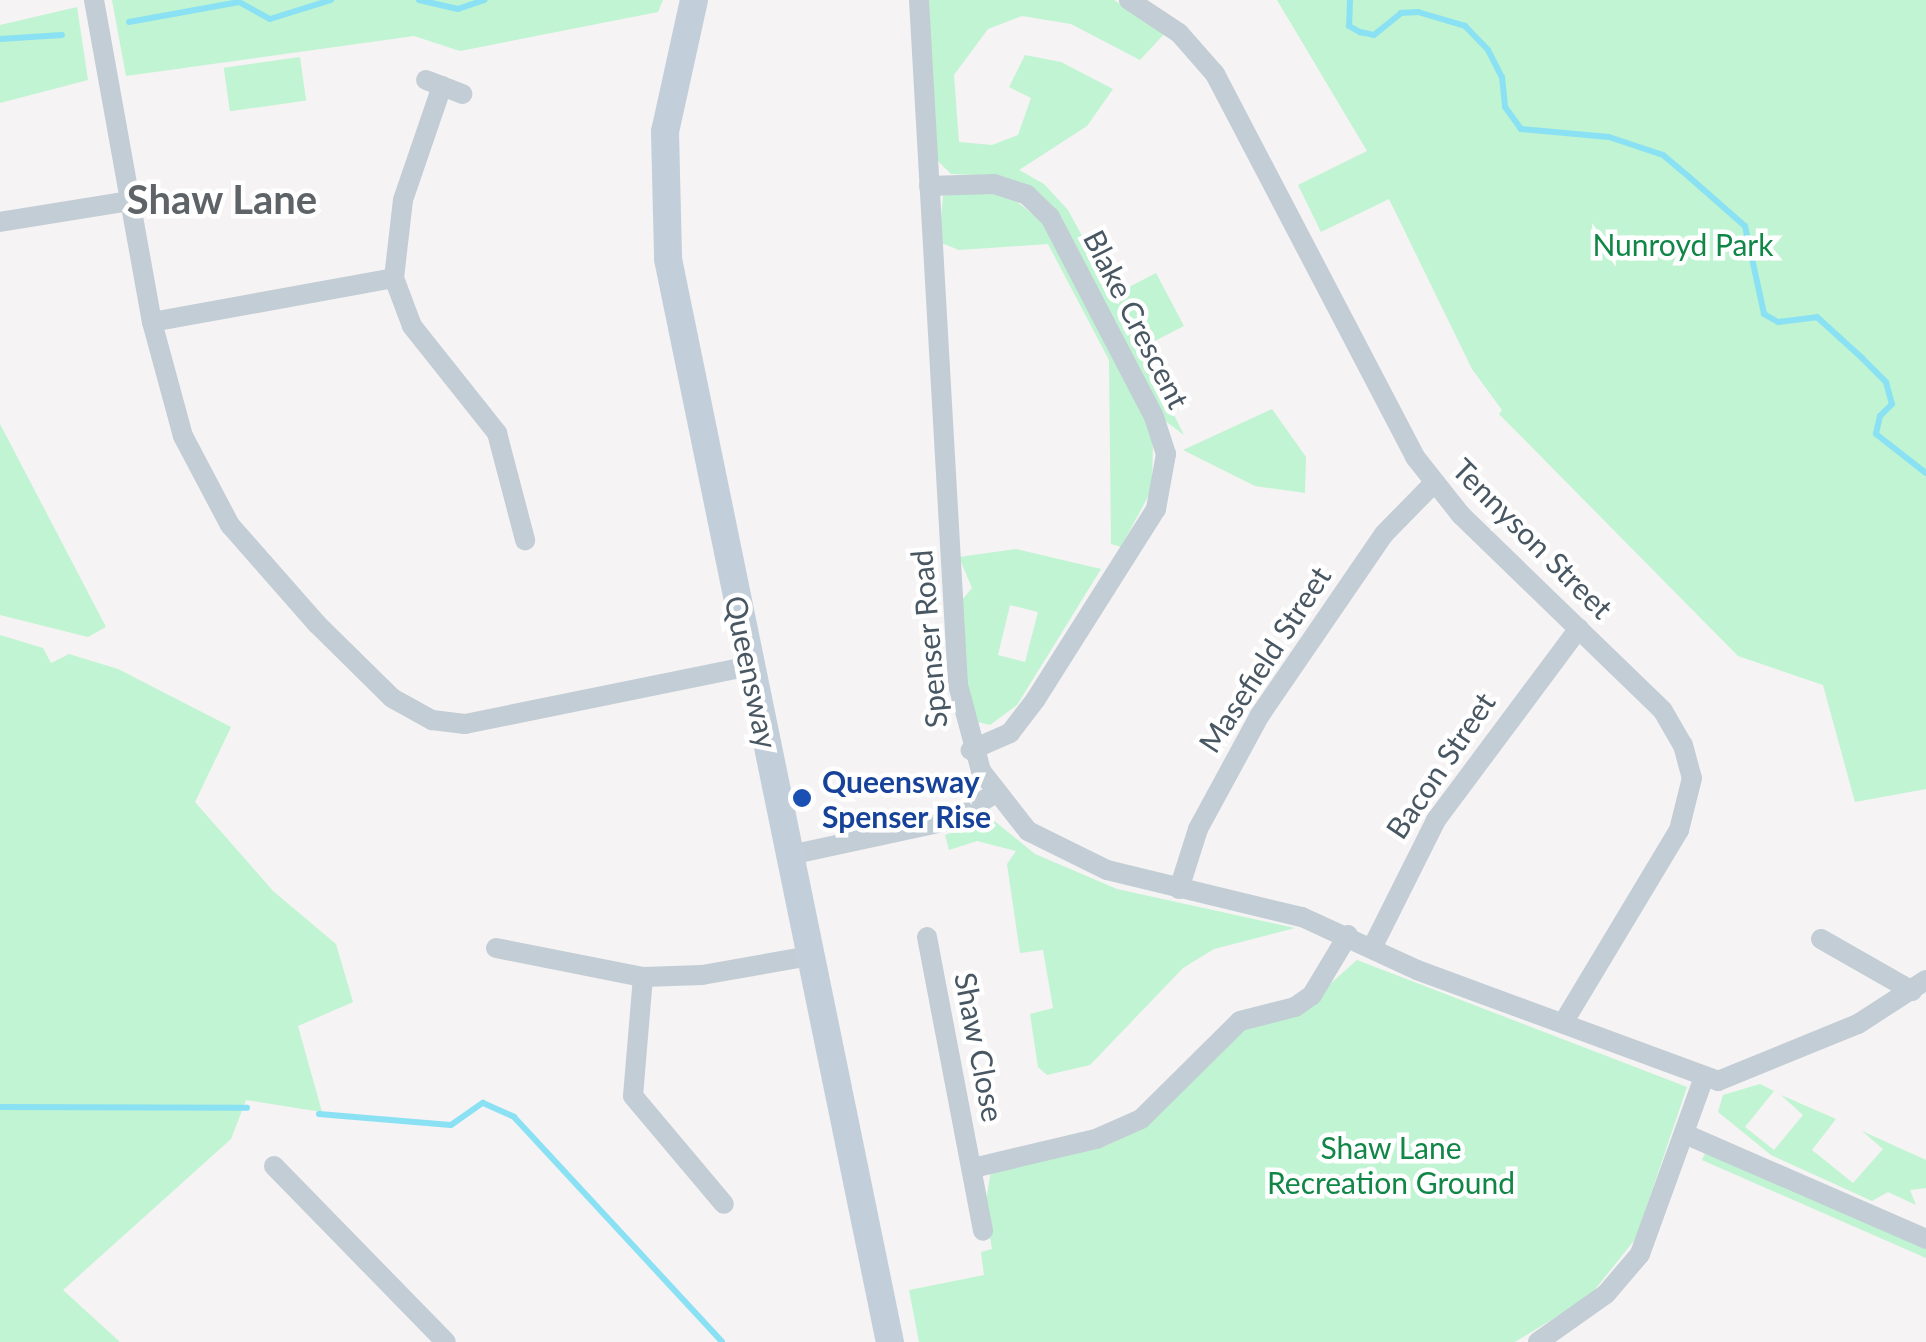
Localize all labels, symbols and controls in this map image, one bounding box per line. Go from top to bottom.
district label: Shaw Lane [126,175,318,223]
street label: Blake Crescent [1077,224,1197,414]
park label: Nunroyd Park [1592,226,1774,262]
street label: Tennyson Street [1445,450,1621,626]
street label: Spenser Road [902,548,954,730]
street label: Masefield Street [1190,559,1338,759]
street label: Queensway [718,592,786,752]
street label: Bacon Street [1378,685,1502,845]
place label: Queensway Spenser Rise [822,763,992,834]
marker: Queensway Spenser Rise [791,787,813,809]
street label: Shaw Close [948,969,1012,1125]
park label: Shaw Lane Recreation Ground [1267,1129,1515,1200]

